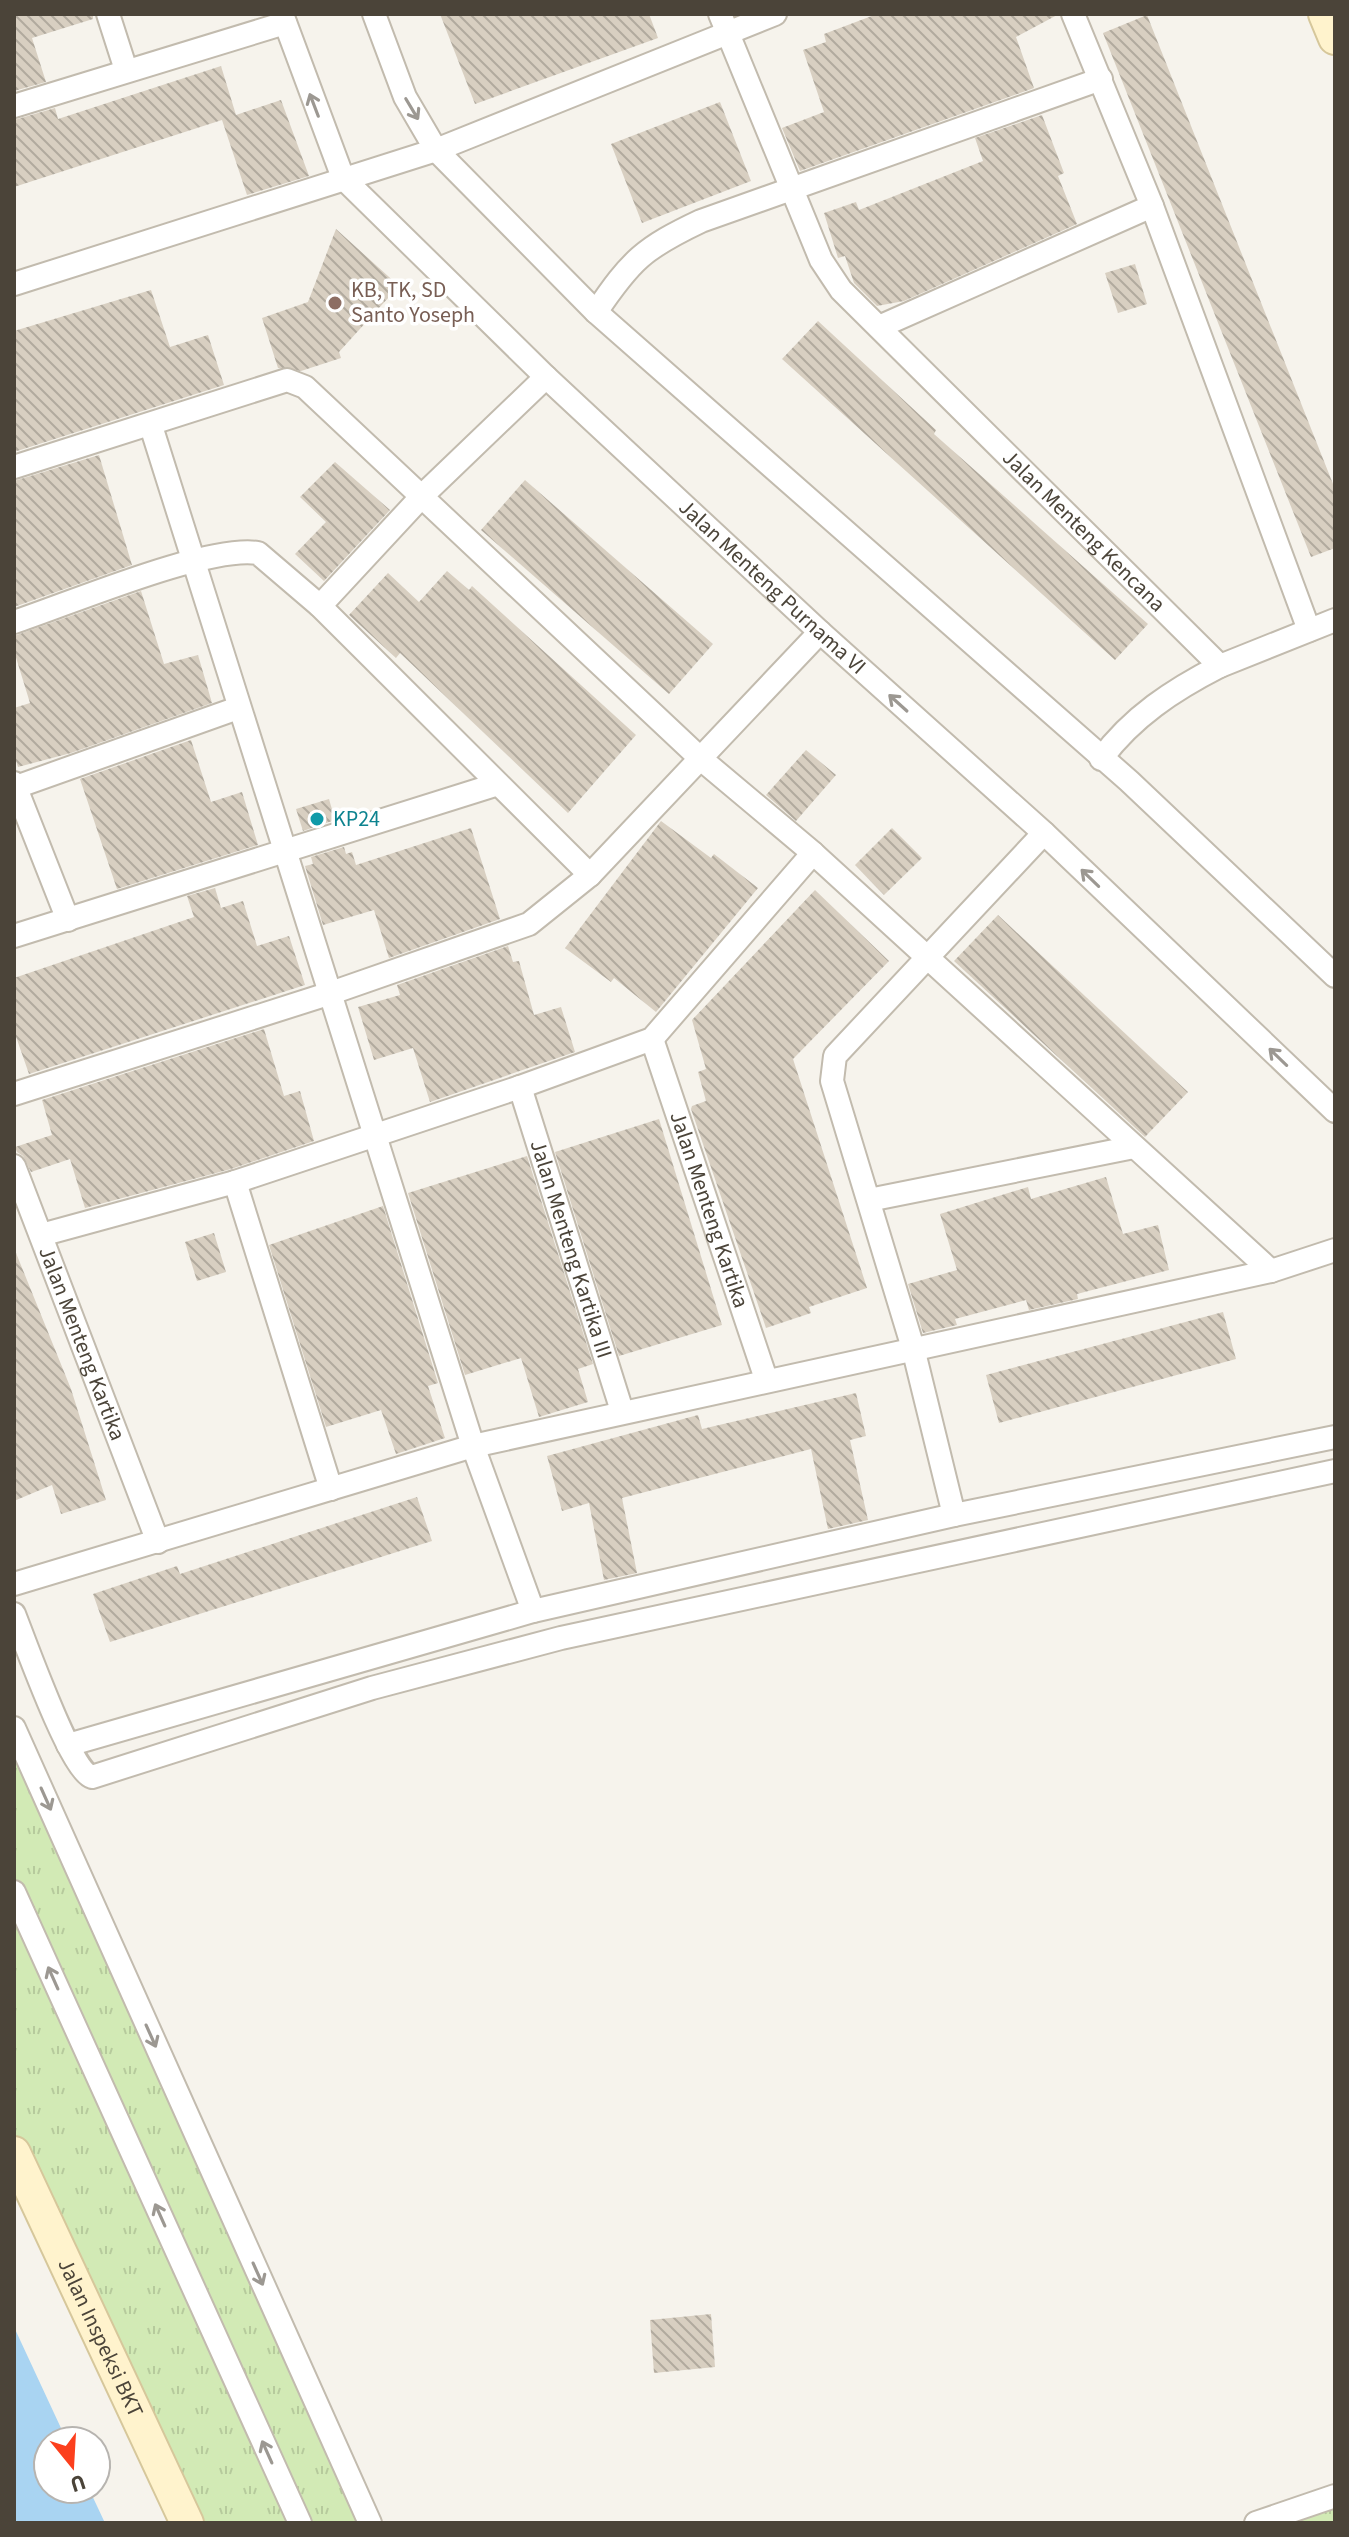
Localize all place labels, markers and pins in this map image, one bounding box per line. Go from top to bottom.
place label: KB, TK, SD Santo Yoseph [351,274,475,331]
marker: KB, TK, SD Santo Yoseph [326,294,344,312]
place label: KP24 [333,803,380,835]
marker: KP24 [308,810,326,828]

